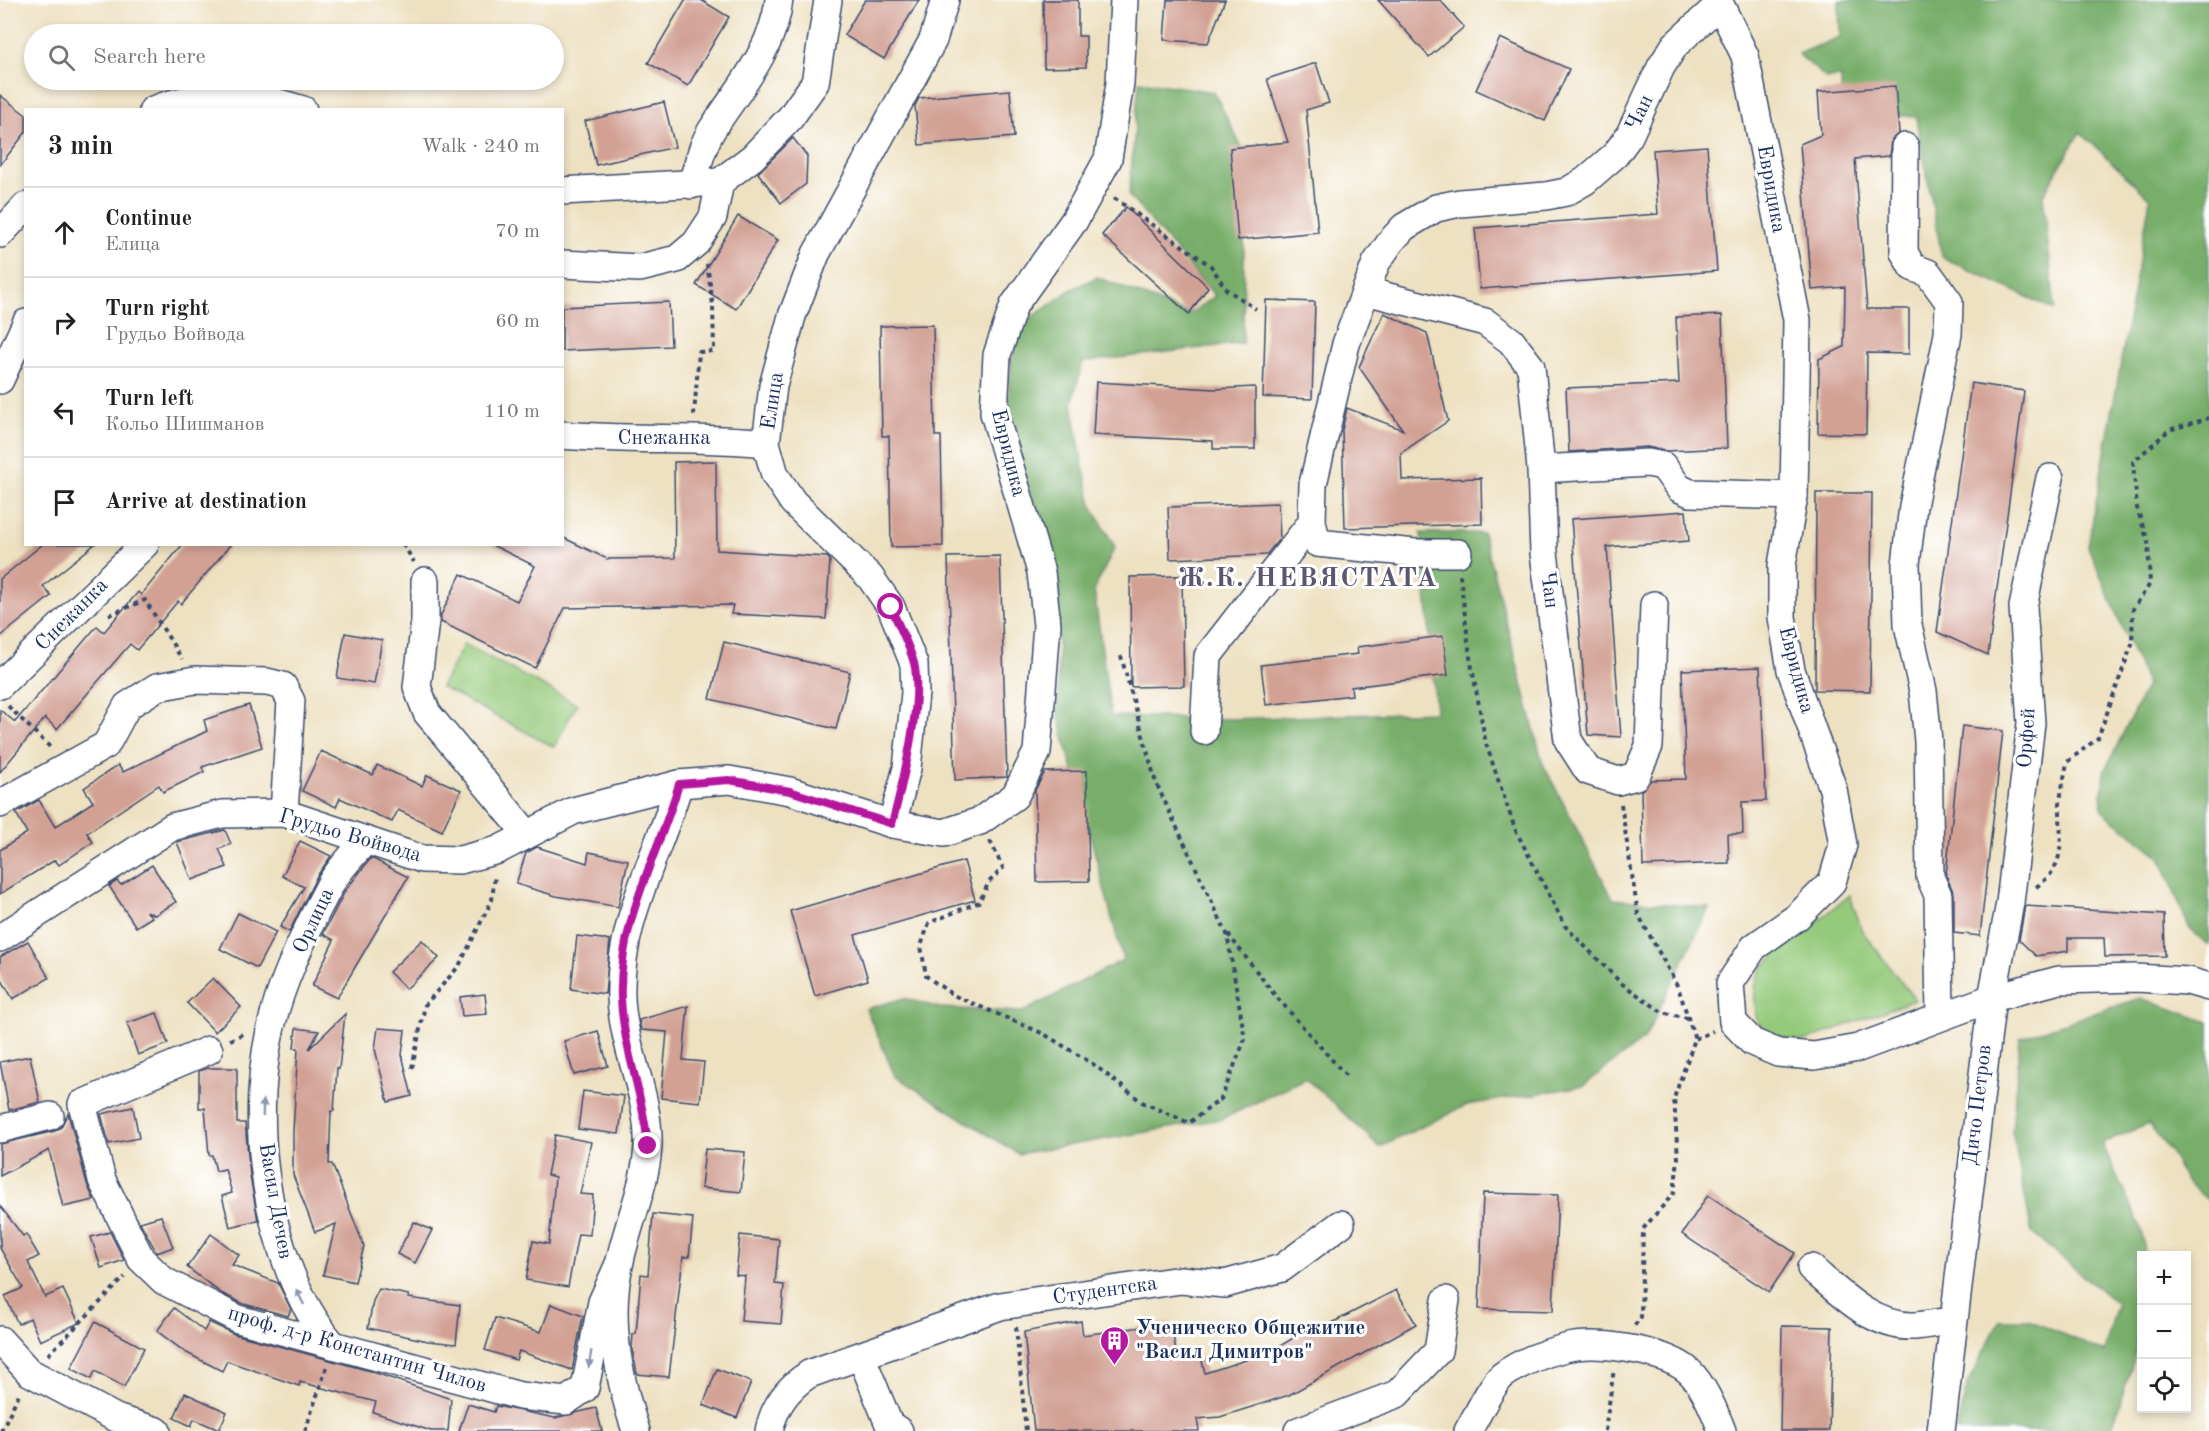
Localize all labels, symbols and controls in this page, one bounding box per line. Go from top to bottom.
search box [24,24,564,90]
icon: search [45,41,78,74]
text: Search here [93,46,206,68]
street label: Чан [1622,92,1658,134]
text: 3 min [48,134,113,160]
text: Walk · 240 m [421,137,540,157]
street label: Евридика [1753,143,1789,235]
text: Continue [105,208,192,230]
icon: ahead [48,216,81,249]
text: 70 m [495,222,540,242]
text: Елица [105,235,160,255]
text: Turn right [105,298,209,320]
icon: right [48,306,81,339]
text: 60 m [495,312,540,332]
text: Грудьо Войвода [105,325,245,345]
street label: Елица [758,371,788,431]
text: Turn left [105,388,194,410]
icon: left [48,396,81,429]
text: 110 m [484,402,540,422]
street label: Евридика [987,407,1029,499]
text: Кольо Шишманов [105,415,264,435]
street label: Снежанка [617,428,711,449]
icon: arrive [48,486,81,519]
text: Arrive at destination [105,491,307,513]
district label: Ж.К. НЕВЯСТАТА [1178,565,1438,592]
street label: Чан [1536,570,1562,610]
street label: Снежанка [32,575,112,655]
route start [877,593,903,619]
street label: Евридика [1774,624,1818,716]
street label: Орфей [2014,707,2040,769]
street label: Грудьо Войвода [276,806,424,866]
street label: Орлица [290,885,338,957]
street label: Дичо Петров [1960,1044,1996,1166]
one-way arrow [258,1098,268,1117]
route end [634,1132,660,1158]
street label: Васил Дечев [254,1141,296,1261]
map controls [2137,1251,2191,1413]
button: + [2137,1251,2191,1305]
street label: Студентска [1051,1273,1159,1309]
one-way arrow [295,1288,305,1305]
street label: проф. д-р Константин Чилов [225,1303,489,1397]
button: − [2137,1305,2191,1359]
place label: Ученическо Общежитие "Васил Димитров" [1136,1318,1365,1363]
building icon: Ученическо Общежитие "Васил Димитров" [1099,1324,1131,1366]
one-way arrow [585,1350,594,1369]
button: locate [2137,1359,2191,1413]

